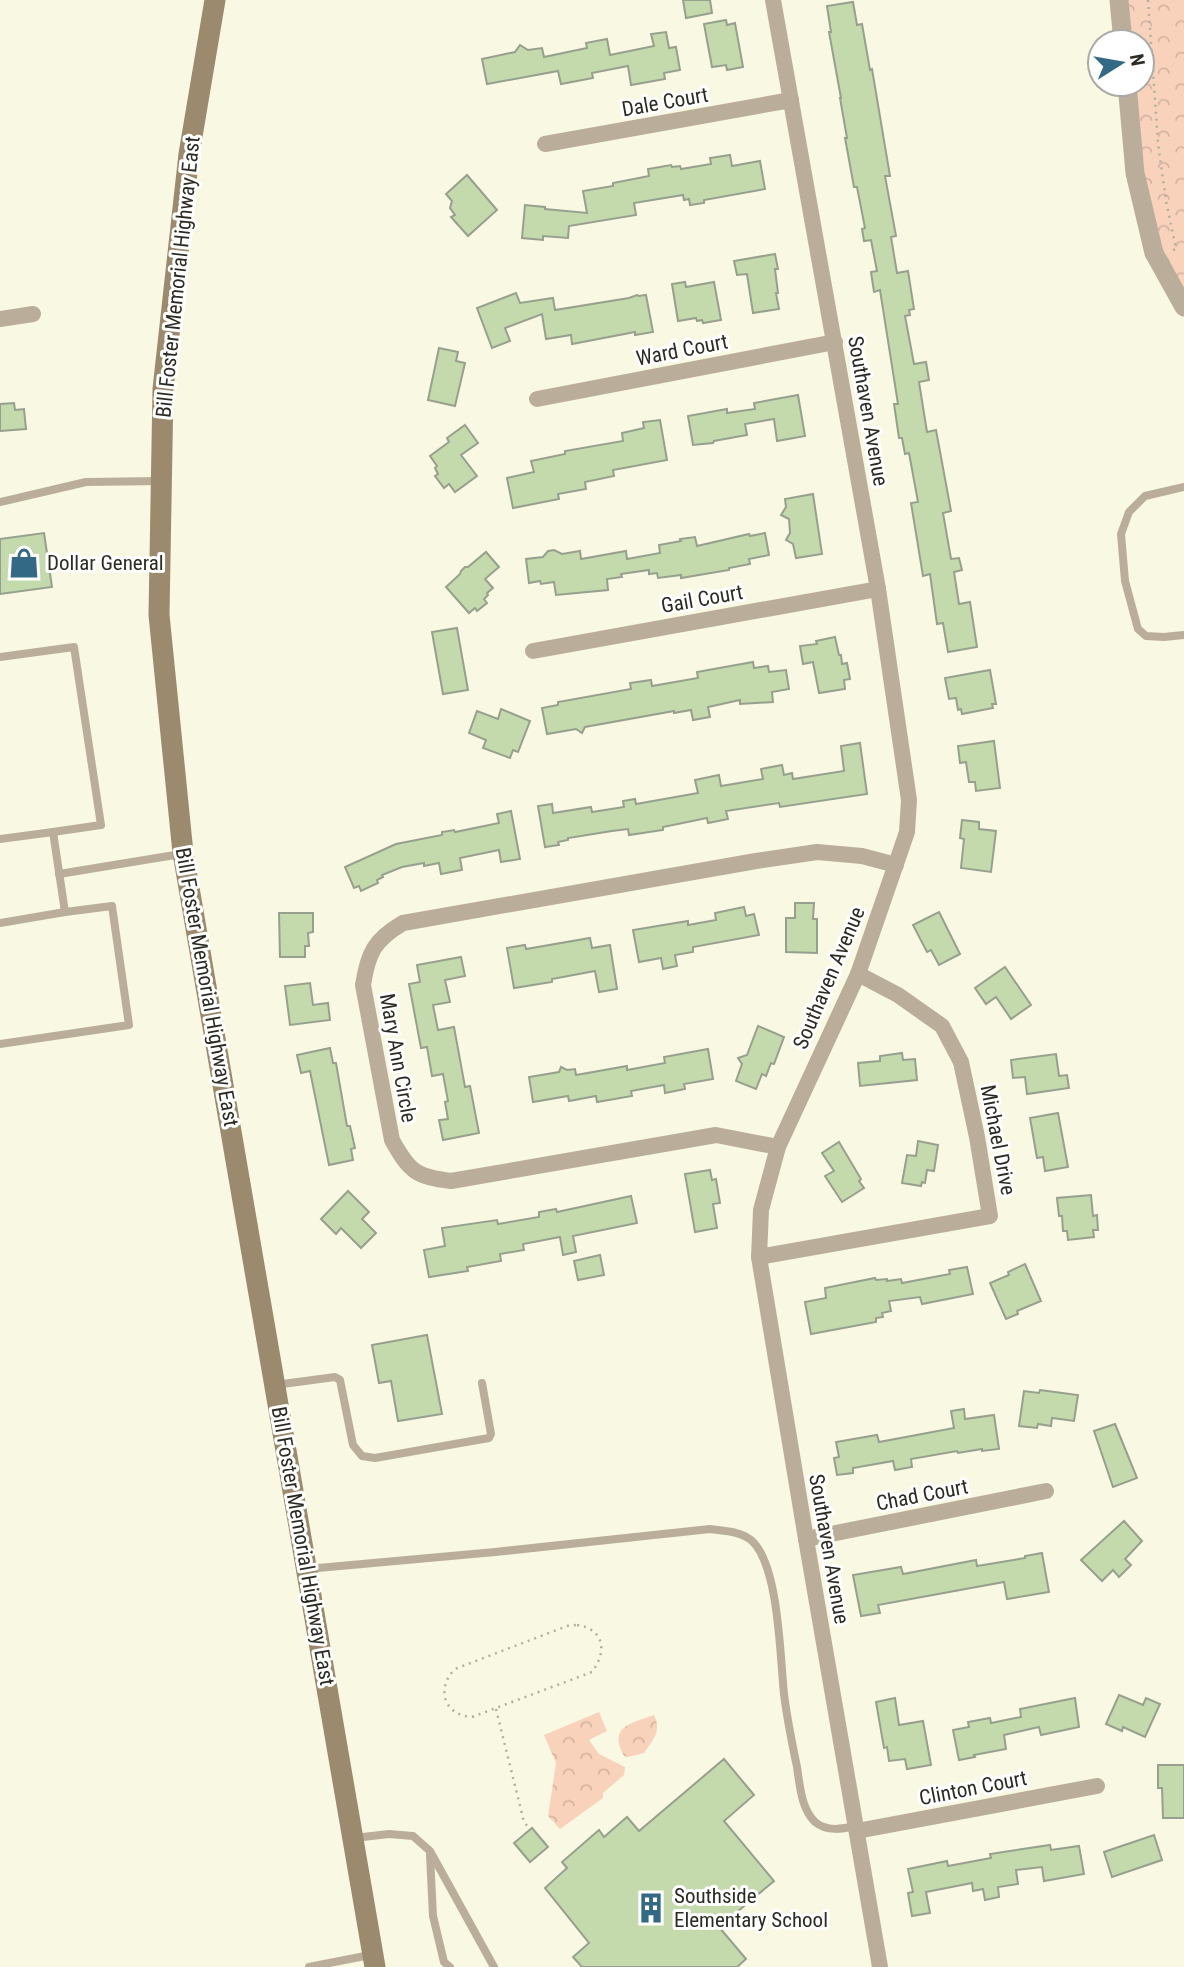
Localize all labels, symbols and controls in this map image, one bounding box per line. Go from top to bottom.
north arrow [1086,28,1156,98]
text: N [1125,52,1150,68]
street label: Dale Court [620,83,710,121]
street label: Bill Foster Memorial Highway East [151,135,205,419]
street label: Ward Court [634,329,730,371]
street label: Southaven Avenue [843,334,893,488]
shop icon: Dollar General [7,546,41,580]
place label: Dollar General [47,551,164,575]
street label: Gail Court [659,580,745,618]
street label: Bill Foster Memorial Highway East [171,846,243,1128]
street label: Southaven Avenue [788,903,870,1053]
street label: Mary Ann Circle [375,992,421,1125]
street label: Michael Drive [976,1083,1020,1197]
street label: Bill Foster Memorial Highway East [267,1405,339,1687]
street label: Southaven Avenue [804,1472,854,1626]
street label: Chad Court [874,1474,970,1516]
street label: Clinton Court [917,1766,1029,1810]
place label: Southside Elementary School [674,1884,828,1932]
building icon: Southside Elementary School [634,1891,668,1925]

